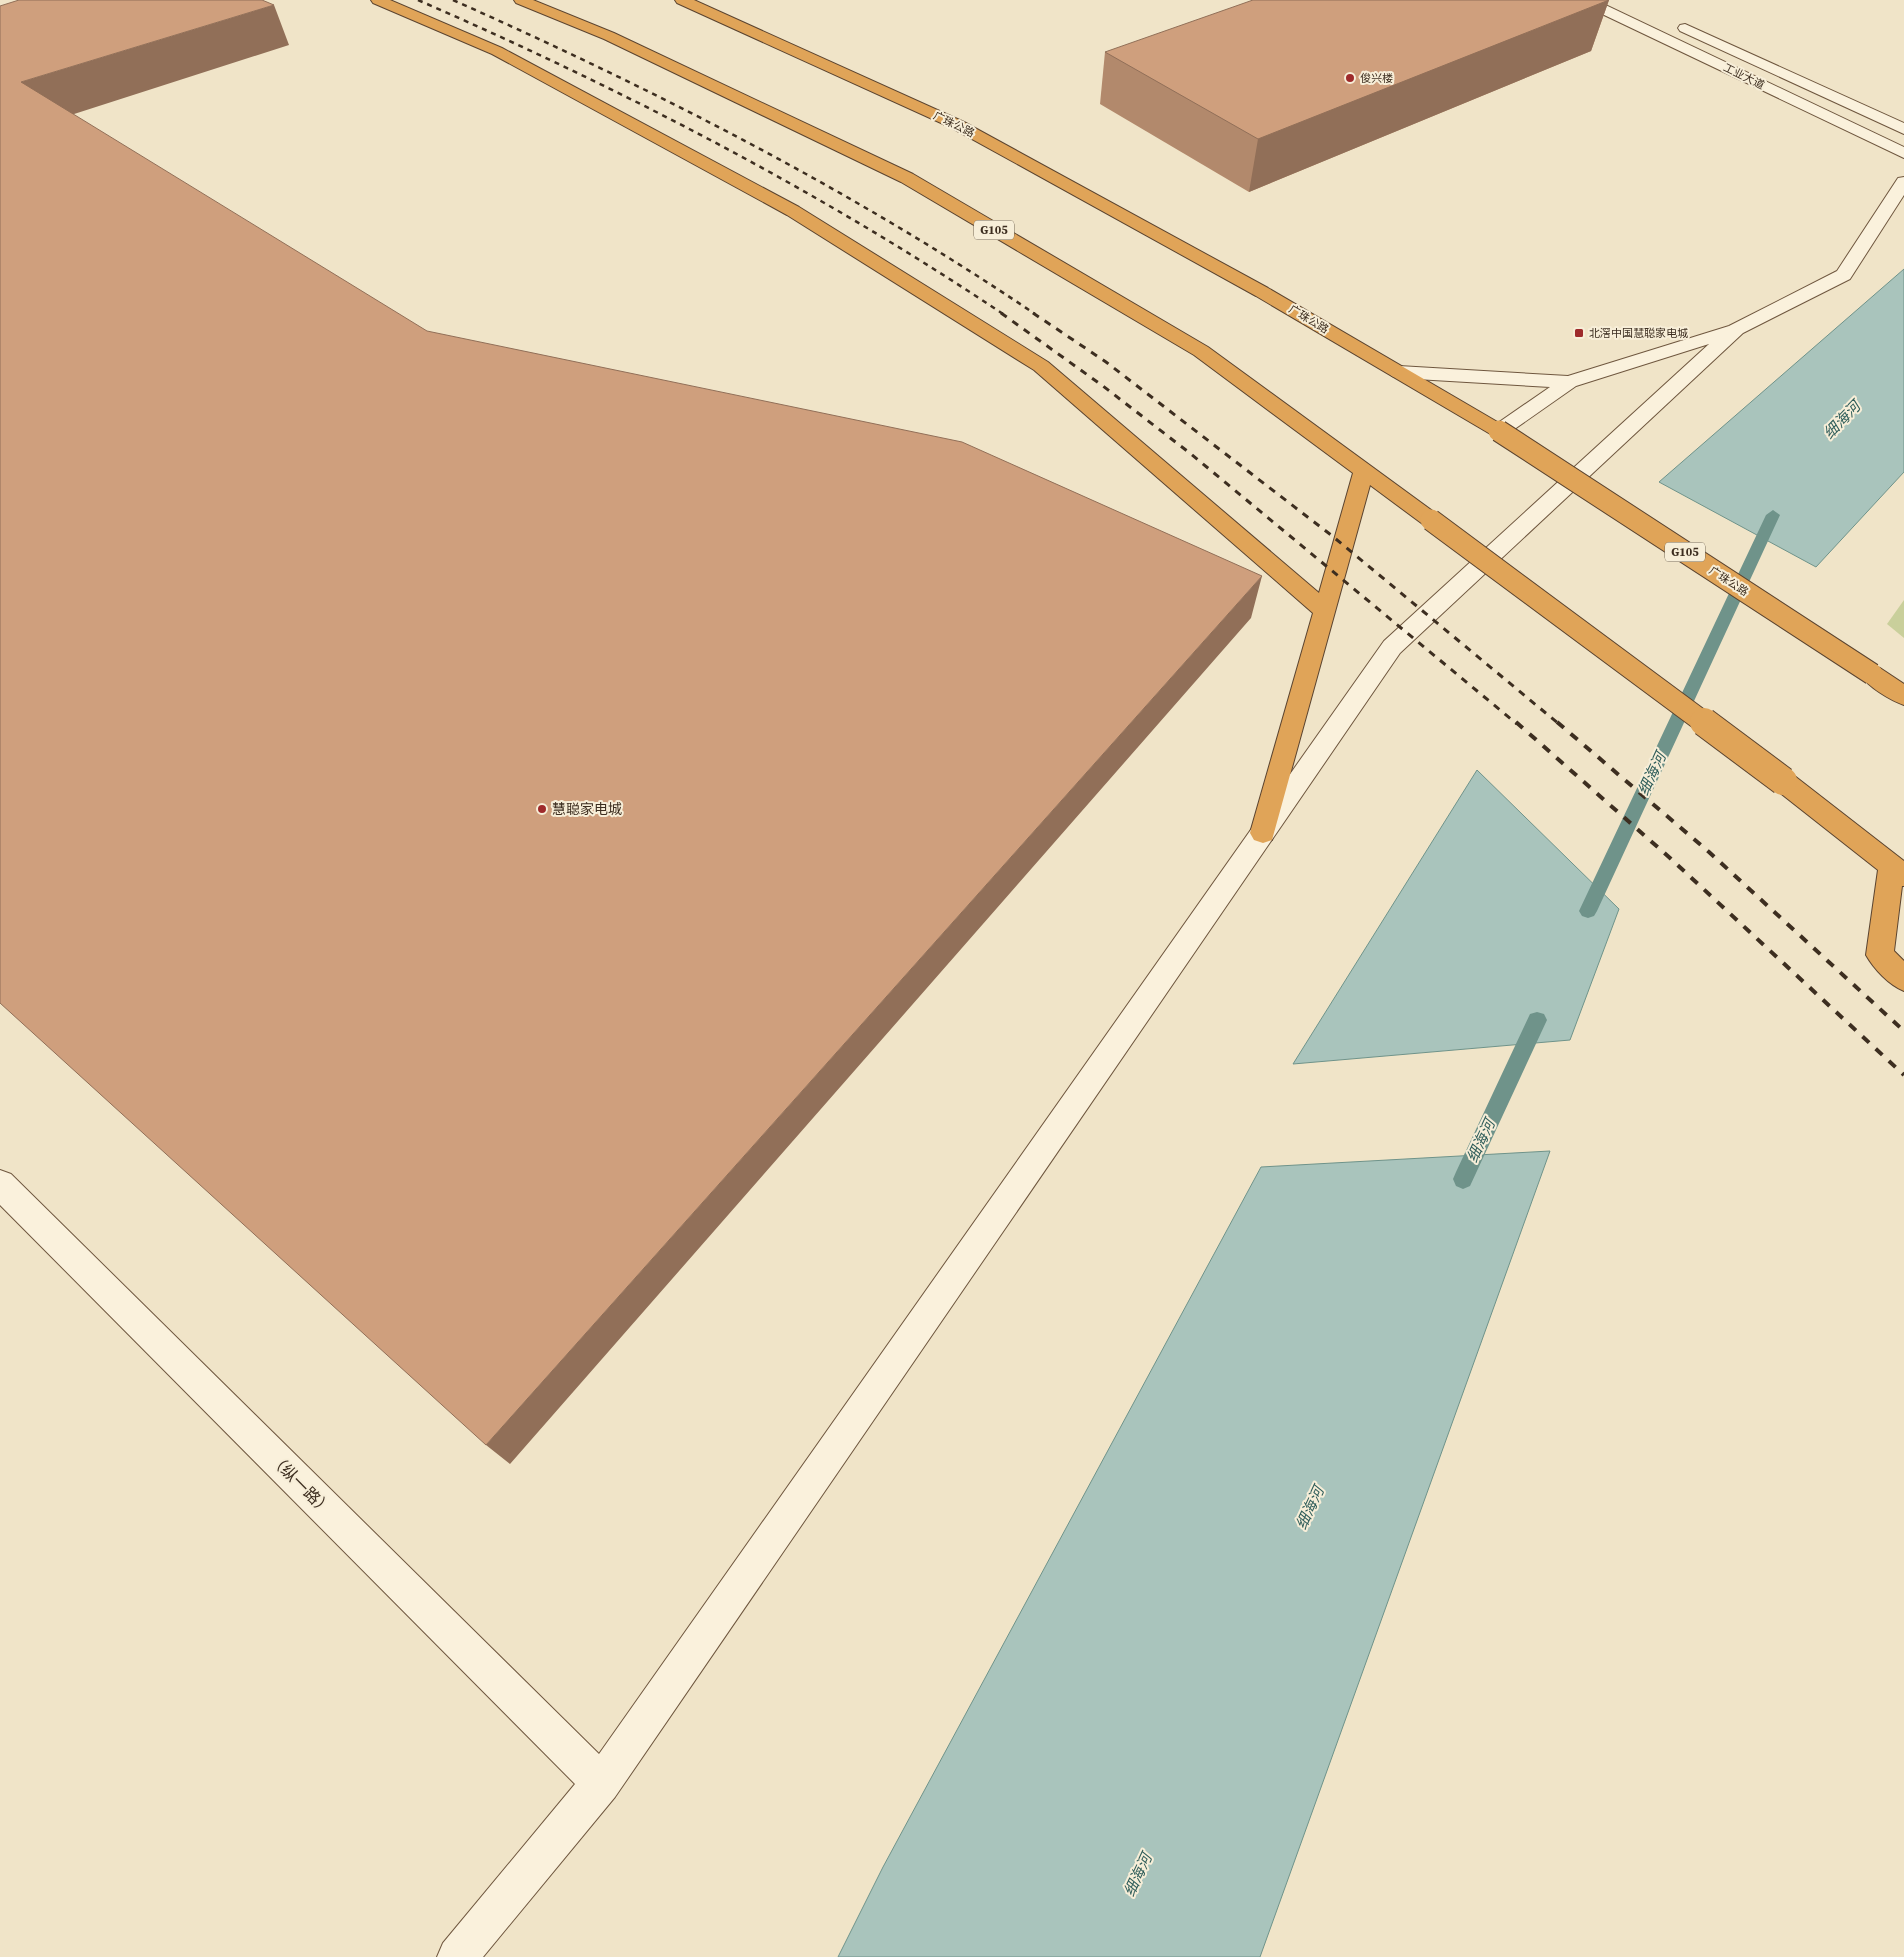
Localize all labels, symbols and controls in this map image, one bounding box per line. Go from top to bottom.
street label: 工业大道 [1721,60,1767,93]
place label: 俊兴楼 [1360,71,1393,86]
marker: 俊兴楼 [1344,72,1356,84]
street label: 广珠公路 [931,108,977,141]
road number: G105 [974,220,1014,240]
street label: 广珠公路 [1286,302,1331,337]
place label: 北滘中国慧聪家电城 [1589,326,1688,341]
marker: 北滘中国慧聪家电城 [1573,327,1585,339]
water label: 细海河 [1818,394,1867,443]
road number: G105 [1665,542,1705,562]
street label: 广珠公路 [1706,563,1751,600]
water label: 细海河 [1633,746,1672,799]
place label: 慧聪家电城 [552,799,622,819]
marker: 慧聪家电城 [536,803,548,815]
water label: 细海河 [1462,1113,1501,1166]
street label: （纵一路） [265,1448,337,1520]
water label: 细海河 [1291,1480,1330,1533]
water label: 细海河 [1119,1847,1158,1900]

